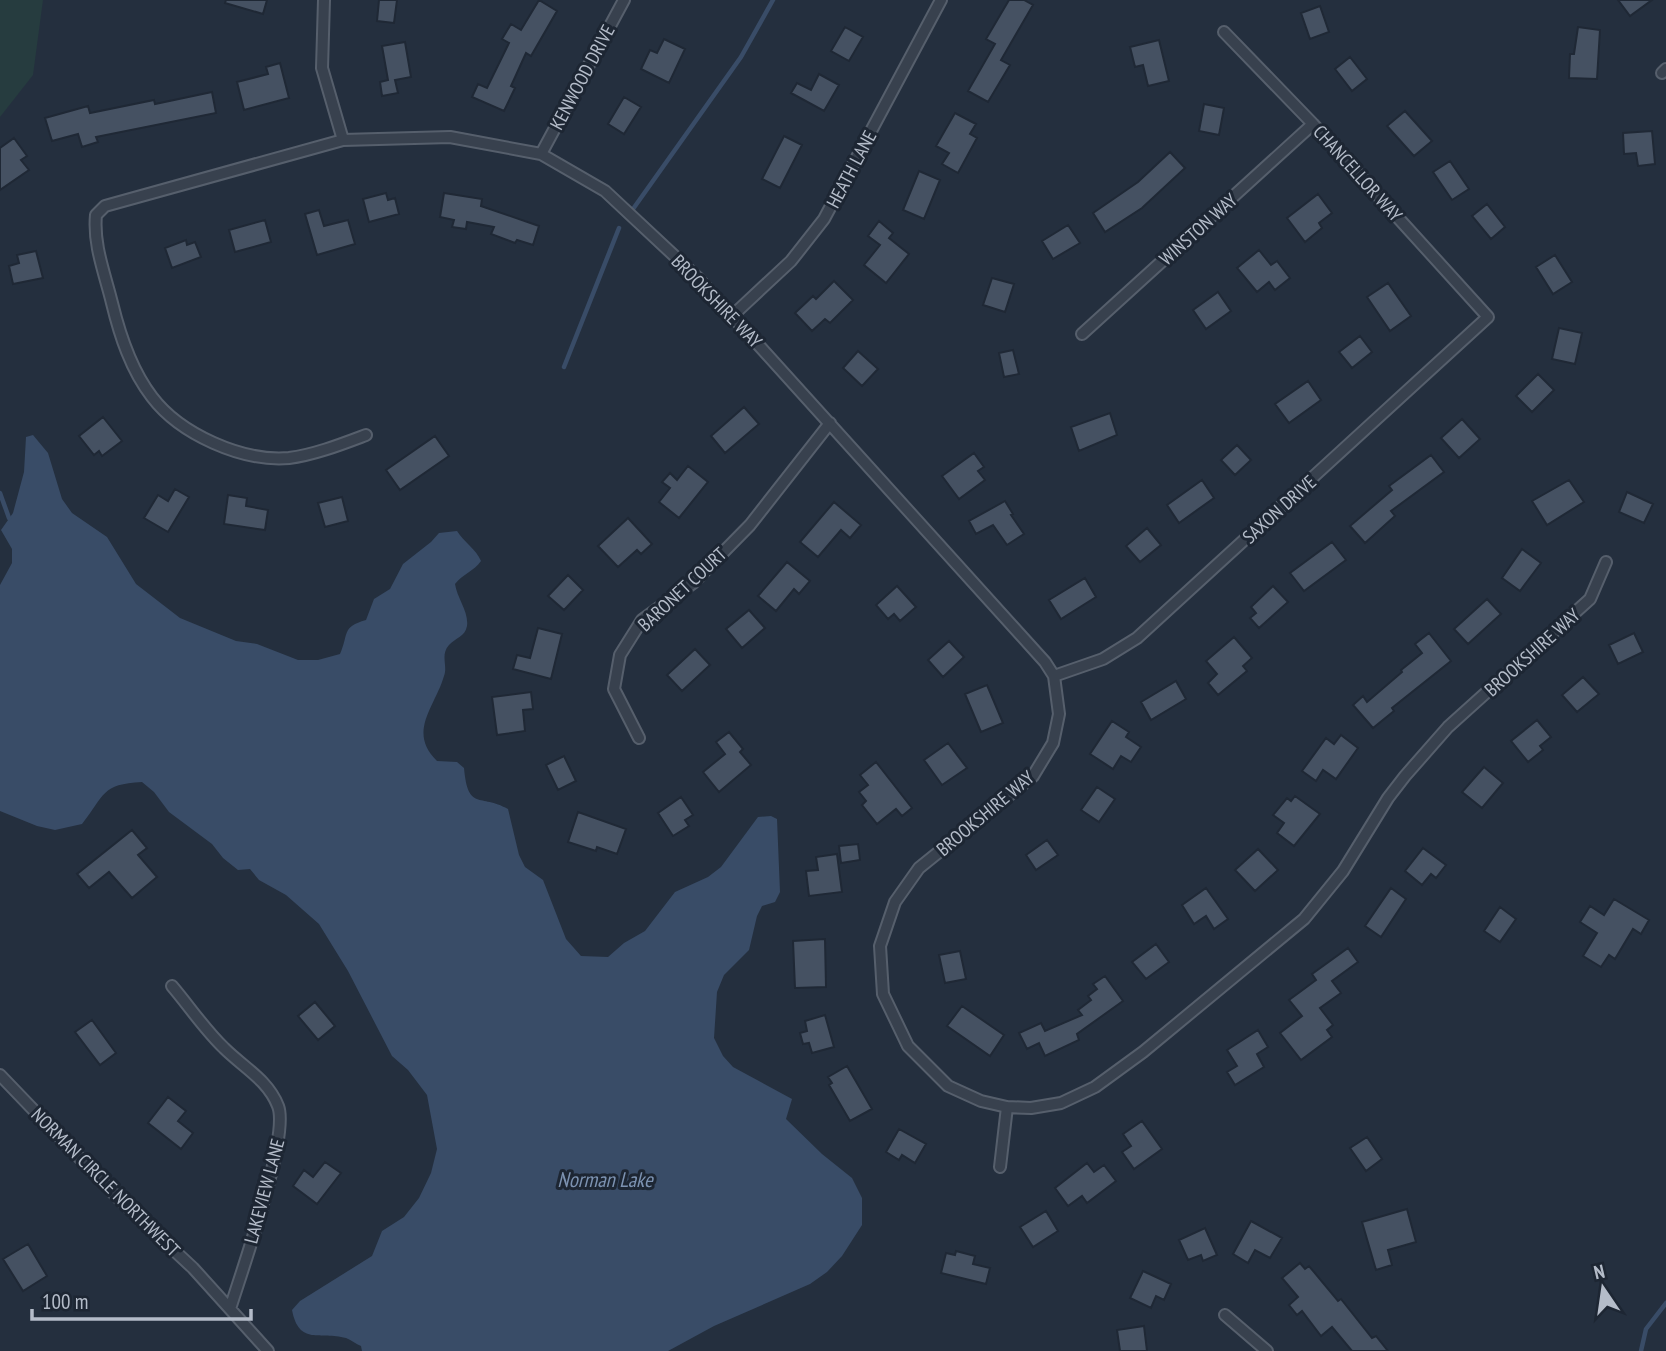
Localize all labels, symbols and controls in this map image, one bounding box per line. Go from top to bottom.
street label: KENWOOD DRIVE [544,20,620,134]
street label: CHANCELLOR WAY [1308,120,1408,227]
street label: HEATH LANE [821,126,881,212]
street label: WINSTON WAY [1154,188,1242,270]
street label: BROOKSHIRE WAY [667,249,768,353]
street label: SAXON DRIVE [1237,470,1321,548]
street label: BARONET COURT [633,541,732,636]
street label: BROOKSHIRE WAY [1479,603,1585,701]
street label: BROOKSHIRE WAY [931,765,1039,861]
street label: NORMAN CIRCLE NORTHWEST [27,1103,186,1262]
street label: LAKEVIEW LANE [238,1136,290,1246]
water label: Norman Lake [557,1166,654,1193]
north arrow [1568,1253,1638,1323]
text: N [1591,1259,1607,1284]
scale bar [32,1278,250,1322]
text: 100 m [42,1288,88,1315]

